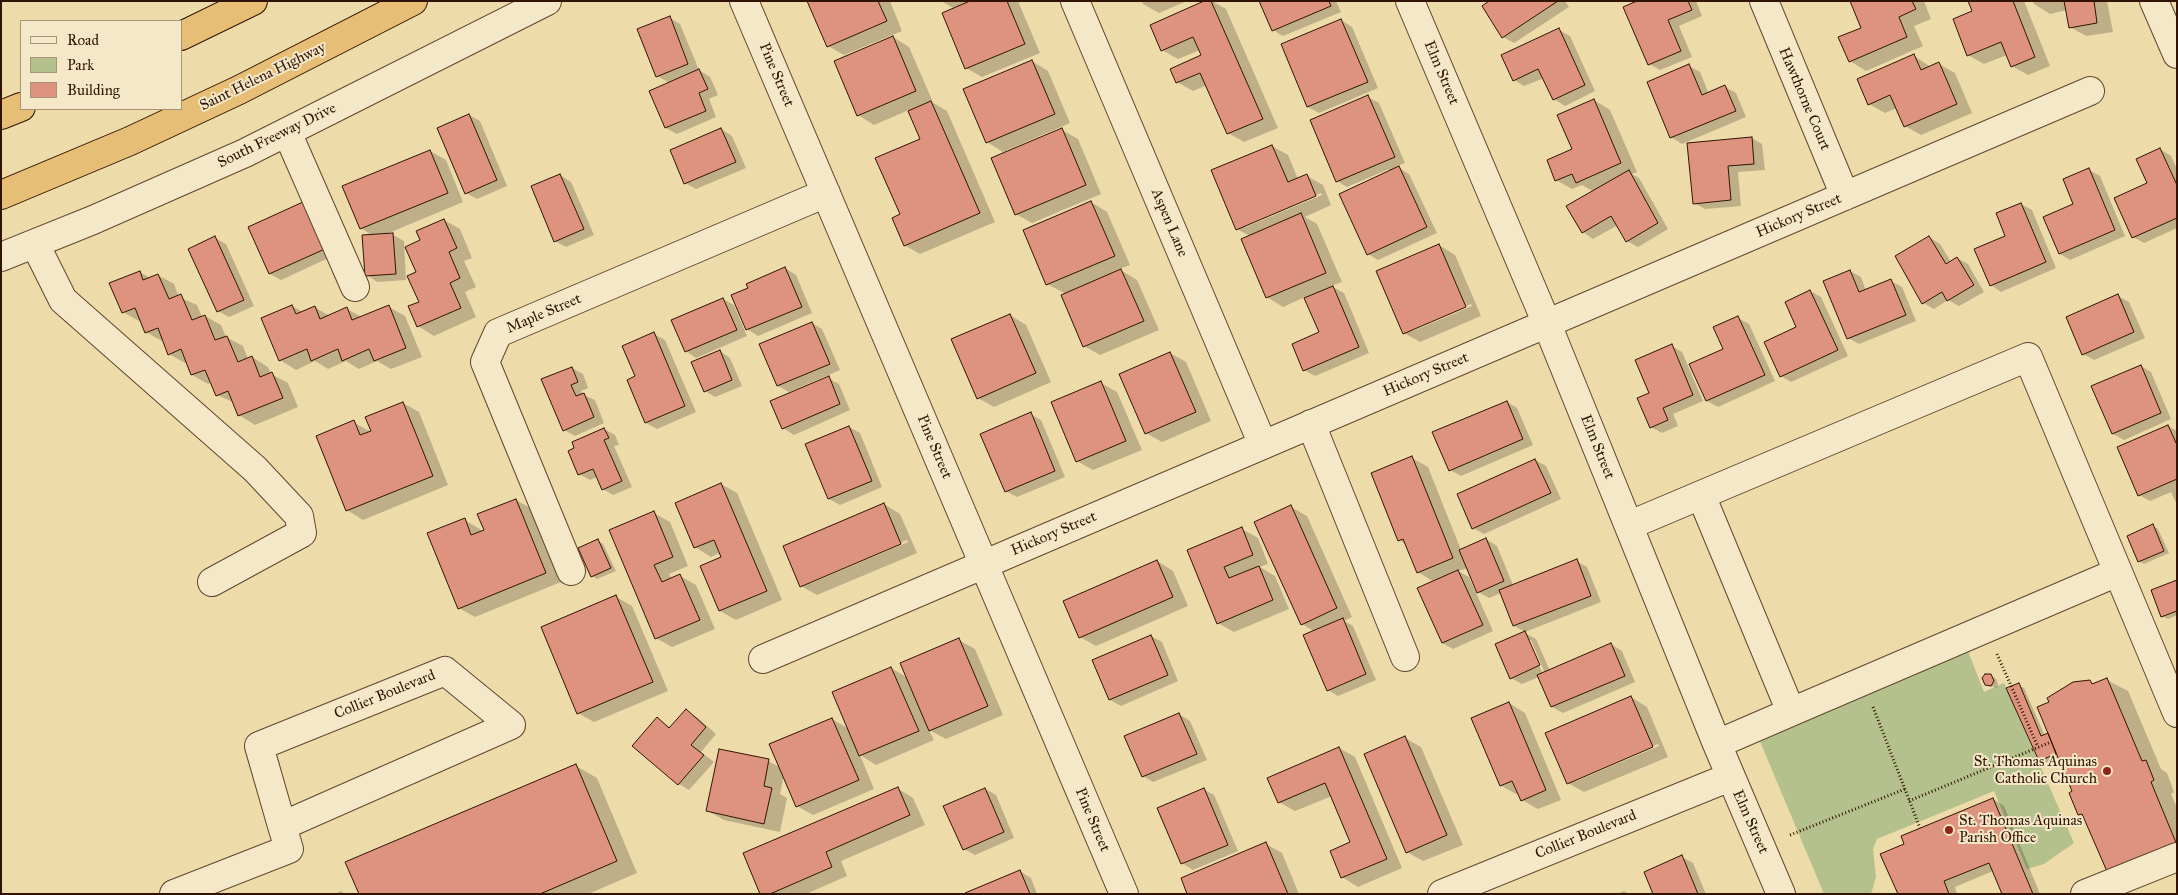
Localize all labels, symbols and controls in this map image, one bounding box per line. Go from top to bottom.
legend [20,20,182,110]
text: Road [67,31,99,49]
street label: Elm Street [1419,38,1463,108]
street label: Saint Helena Highway [197,39,329,115]
street label: Pine Street [755,40,797,110]
street label: Hawthorne Court [1774,45,1834,153]
text: Park [67,56,94,74]
text: Building [67,81,120,99]
street label: South Freeway Drive [215,100,339,172]
street label: Aspen Lane [1147,186,1191,260]
street label: Hickory Street [1754,190,1844,242]
street label: Maple Street [504,290,584,338]
street label: Hickory Street [1381,349,1471,401]
street label: Pine Street [913,412,955,482]
street label: Elm Street [1576,412,1618,482]
street label: Hickory Street [1009,508,1099,560]
street label: Collier Boulevard [332,667,438,723]
place label: St. Thomas Aquinas Catholic Church [1974,753,2097,788]
marker: St. Thomas Aquinas Catholic Church [2101,765,2113,777]
street label: Pine Street [1071,785,1113,855]
street label: Elm Street [1728,787,1772,857]
street label: Collier Boulevard [1533,807,1639,863]
place label: St. Thomas Aquinas Parish Office [1959,812,2082,847]
marker: St. Thomas Aquinas Parish Office [1943,824,1955,836]

